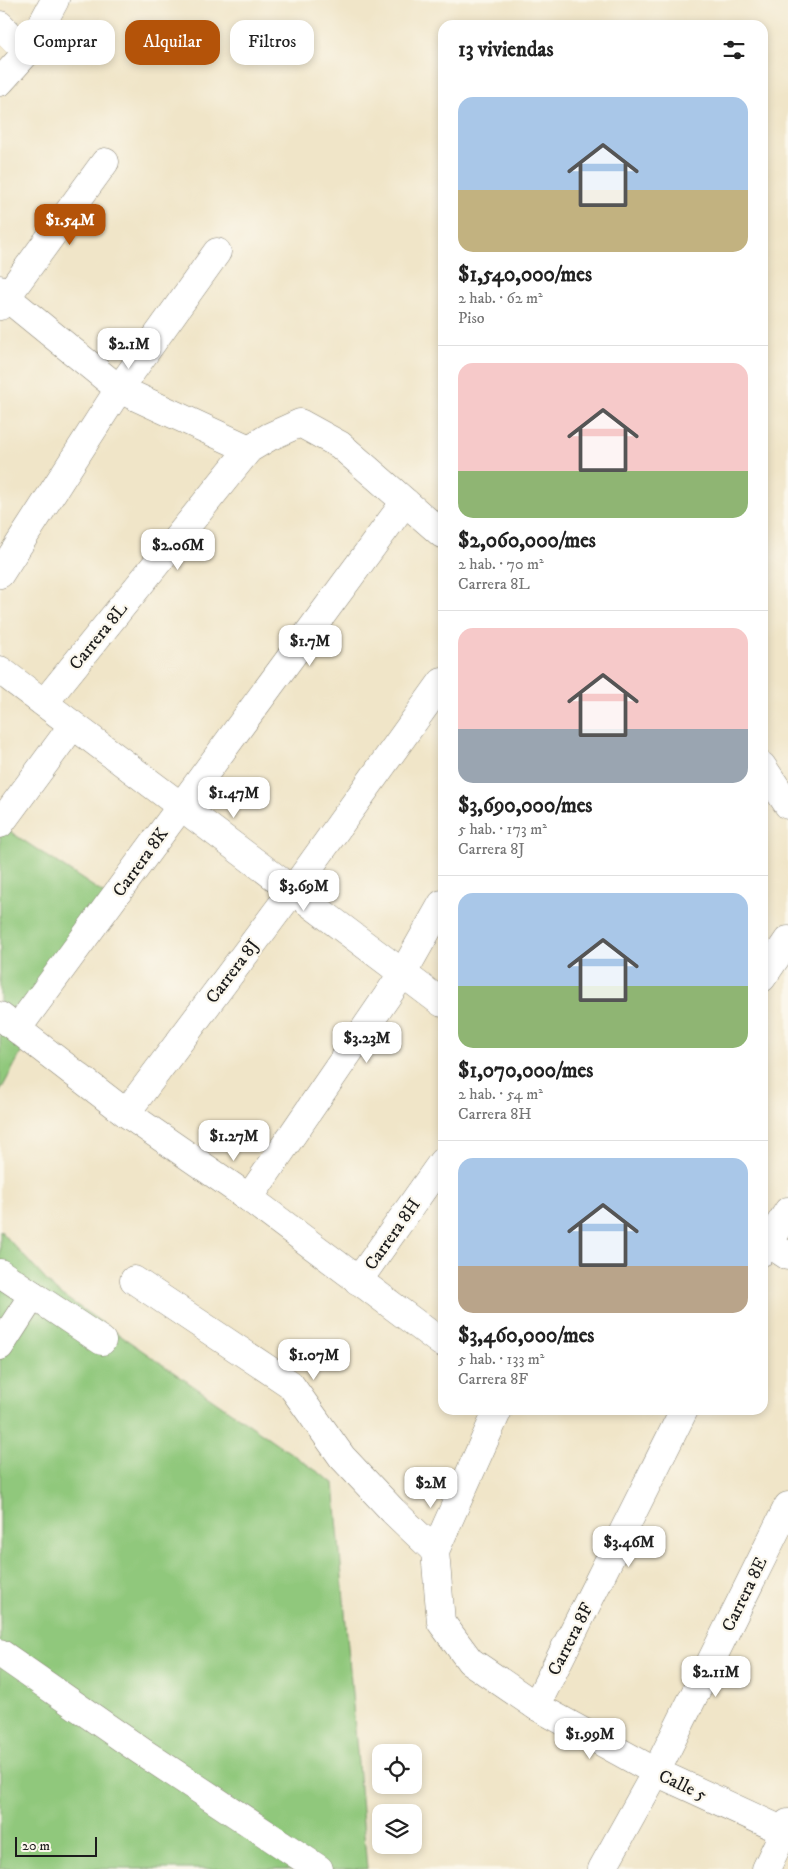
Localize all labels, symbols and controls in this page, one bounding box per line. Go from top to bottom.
chip: Comprar [15,20,115,65]
chip: Alquilar [125,20,220,65]
chip: Filtros [230,20,314,65]
icon: filters [720,36,748,64]
text: 13 viviendas [458,37,553,63]
icon: home [558,130,648,220]
pin: $1.54M [29,204,111,246]
text: $1.54M [45,210,95,230]
text: $1,540,000/mes [458,262,592,288]
text: 2 hab. · 62 m² [458,288,543,308]
text: Piso [458,308,485,328]
pin: $2.1M [94,328,164,370]
text: $2.1M [108,334,150,354]
icon: home [558,395,648,485]
pin: $2.06M [137,528,219,571]
text: $2,060,000/mes [458,528,596,554]
text: $2.06M [152,535,204,555]
text: 2 hab. · 70 m² [458,554,544,574]
text: Carrera 8L [458,574,530,594]
street label: Carrera 8L [65,598,133,675]
pin: $1.7M [275,624,345,667]
text: $1.7M [290,631,330,651]
icon: home [558,660,648,750]
pin: $1.47M [193,776,275,819]
text: $1.47M [209,783,259,803]
text: $3,690,000/mes [458,793,592,819]
text: 5 hab. · 173 m² [458,819,547,839]
street label: Carrera 8K [108,823,174,902]
text: Carrera 8J [458,839,525,859]
pin: $3.69M [263,870,345,912]
text: $3.69M [279,876,329,896]
icon: home [558,925,648,1015]
street label: Carrera 8J [201,935,264,1008]
pin: $3.23M [326,1022,408,1064]
text: $3.23M [344,1028,390,1048]
text: $1,070,000/mes [458,1058,593,1084]
text: 2 hab. · 54 m² [458,1084,543,1104]
text: Carrera 8H [458,1104,532,1124]
pin: $1.27M [193,1120,275,1162]
text: $1.27M [210,1126,258,1146]
icon: home [558,1190,648,1280]
street label: Carrera 8H [360,1194,426,1275]
text: $3,460,000/mes [458,1323,594,1349]
pin: $1.07M [273,1338,355,1381]
text: $1.07M [289,1345,339,1365]
text: 5 hab. · 133 m² [458,1349,545,1369]
text: Carrera 8F [458,1369,528,1389]
pin: $2M [407,1466,455,1509]
text: $2M [415,1473,447,1493]
pin: $3.46M [588,1526,670,1568]
text: $3.46M [604,1532,654,1552]
street label: Carrera 8E [717,1553,773,1635]
street label: Carrera 8F [543,1599,599,1680]
pin: $2.11M [675,1656,757,1698]
text: $2.11M [693,1662,740,1682]
pin: $1.99M [549,1718,631,1760]
text: $1.99M [566,1724,614,1744]
map controls [372,1744,422,1854]
button: locate [372,1744,422,1794]
street label: Calle 5 [655,1765,710,1807]
button: layers [372,1804,422,1854]
scale bar [15,1834,98,1857]
text: 20 m [22,1837,50,1855]

